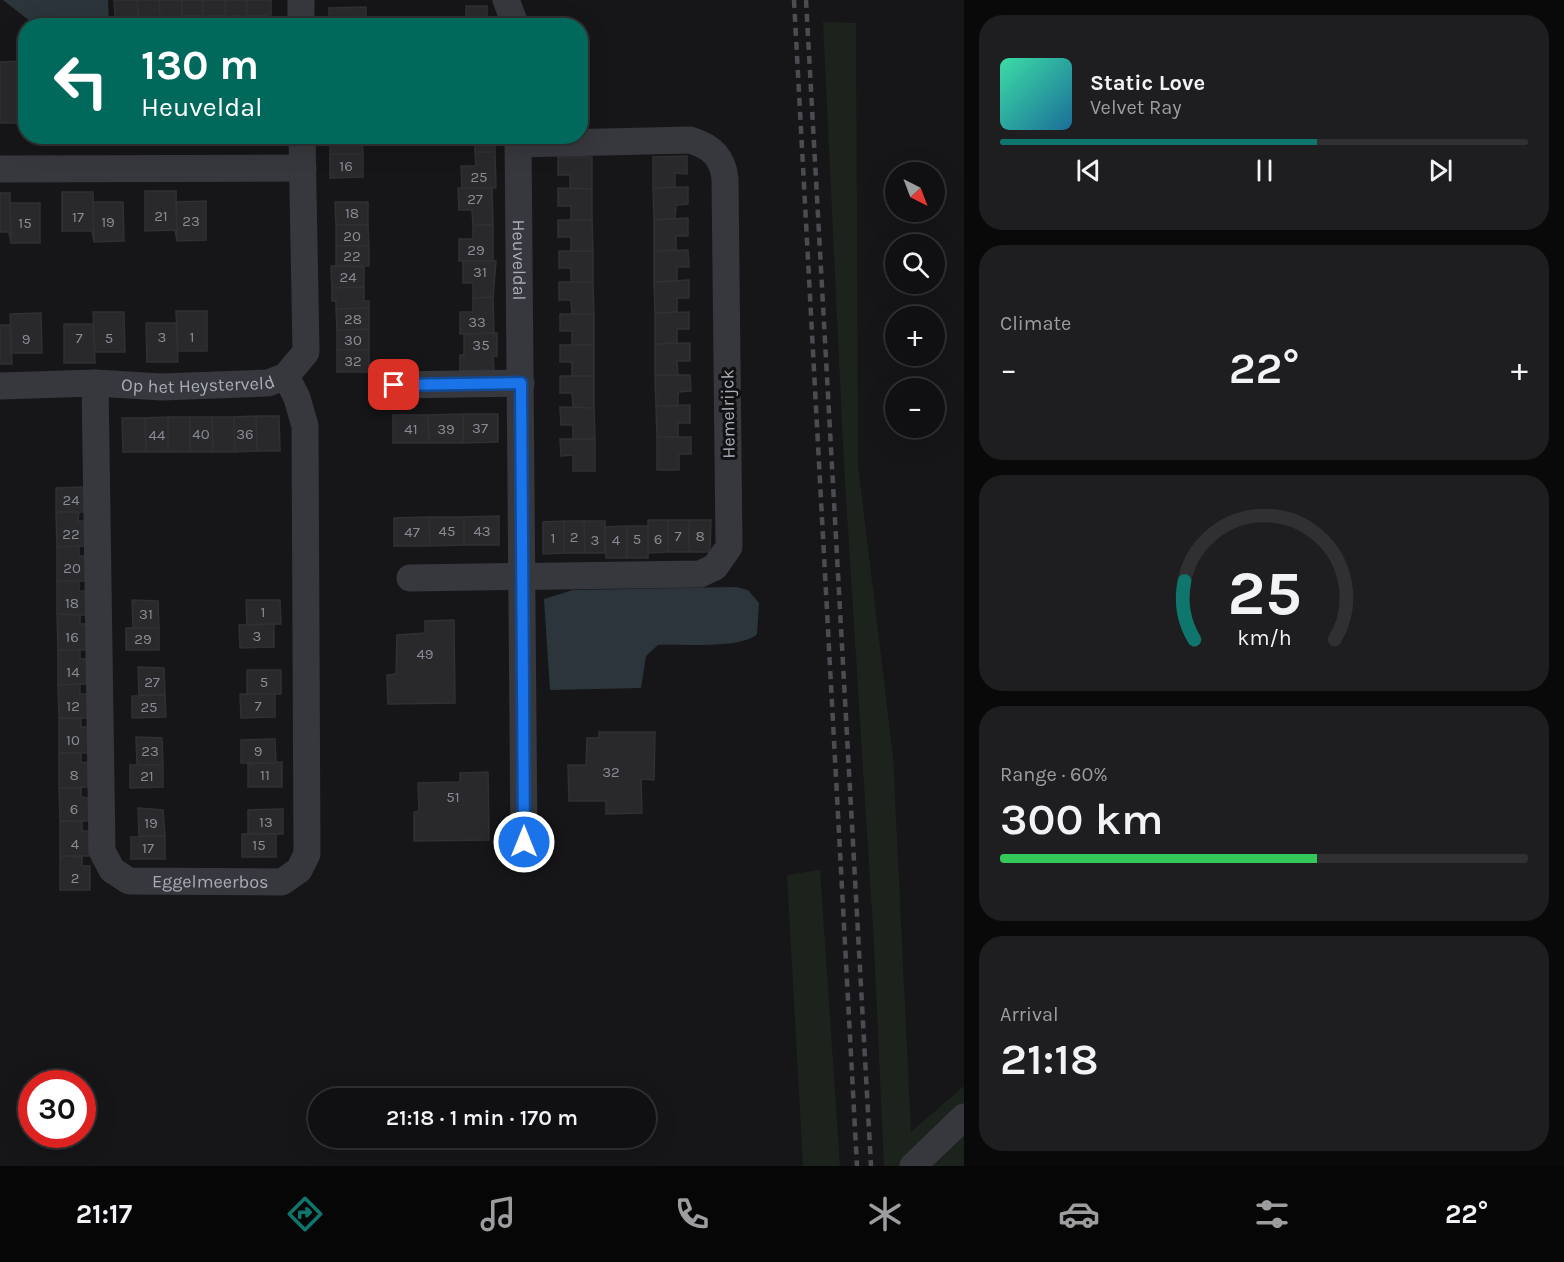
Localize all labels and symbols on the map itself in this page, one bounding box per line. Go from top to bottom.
house number: 16 [339,157,353,175]
north arrow [885,162,945,222]
house number: 25 [470,168,488,186]
house number: 27 [467,190,483,208]
house number: 18 [345,204,359,222]
house number: 21 [154,207,168,225]
house number: 17 [72,208,84,226]
house number: 23 [182,212,200,230]
house number: 19 [101,213,115,231]
house number: 15 [18,214,32,232]
street label: Heuveldal [508,219,530,301]
house number: 20 [343,227,361,245]
house number: 29 [467,241,485,259]
house number: 22 [343,247,361,265]
house number: 31 [473,263,487,281]
house number: 24 [339,268,357,286]
house number: 28 [344,310,362,328]
house number: 33 [468,313,486,331]
house number: 3 [158,328,166,346]
house number: 1 [190,328,194,346]
house number: 7 [75,329,83,347]
house number: 5 [105,329,113,347]
house number: 9 [22,330,30,348]
house number: 30 [344,331,362,349]
house number: 35 [472,336,490,354]
house number: 32 [344,352,362,370]
pin [368,359,419,410]
street label: Hemelrijck [716,369,740,459]
street label: Op het Heysterveld [121,370,278,398]
house number: 37 [472,419,488,437]
house number: 41 [404,420,418,438]
house number: 39 [437,420,455,438]
house number: 40 [192,425,210,443]
house number: 36 [236,425,254,443]
house number: 44 [149,426,166,444]
house number: 24 [62,491,80,509]
house number: 45 [439,522,455,540]
house number: 43 [473,522,491,540]
house number: 47 [404,523,420,541]
house number: 22 [62,525,80,543]
house number: 7 [674,527,682,545]
house number: 8 [695,527,705,545]
house number: 2 [570,528,578,546]
house number: 1 [551,529,555,547]
house number: 5 [633,530,641,548]
house number: 6 [654,530,662,548]
house number: 3 [591,531,599,549]
house number: 4 [612,531,621,549]
house number: 20 [63,559,81,577]
house number: 18 [65,594,79,612]
house number: 1 [261,603,265,621]
house number: 31 [139,605,153,623]
house number: 3 [253,627,261,645]
house number: 16 [65,628,79,646]
house number: 29 [134,630,152,648]
house number: 49 [416,645,434,663]
house number: 14 [66,663,80,681]
house number: 27 [144,673,160,691]
house number: 5 [260,673,268,691]
house number: 12 [66,697,80,715]
house number: 7 [254,697,262,715]
house number: 25 [140,698,158,716]
house number: 10 [66,731,80,749]
house number: 23 [141,742,159,760]
house number: 9 [254,742,262,760]
house number: 32 [602,763,620,781]
house number: 8 [69,766,79,784]
house number: 11 [260,766,270,784]
house number: 21 [140,767,154,785]
house number: 51 [446,788,460,806]
house number: 6 [70,800,78,818]
position arrow [492,810,556,874]
house number: 13 [259,813,273,831]
house number: 19 [144,814,158,832]
house number: 4 [71,835,80,853]
house number: 15 [252,836,266,854]
house number: 17 [142,839,154,857]
house number: 2 [71,869,79,887]
street label: Eggelmeerbos [152,870,269,893]
speed limit sign: 30 [18,1070,96,1148]

